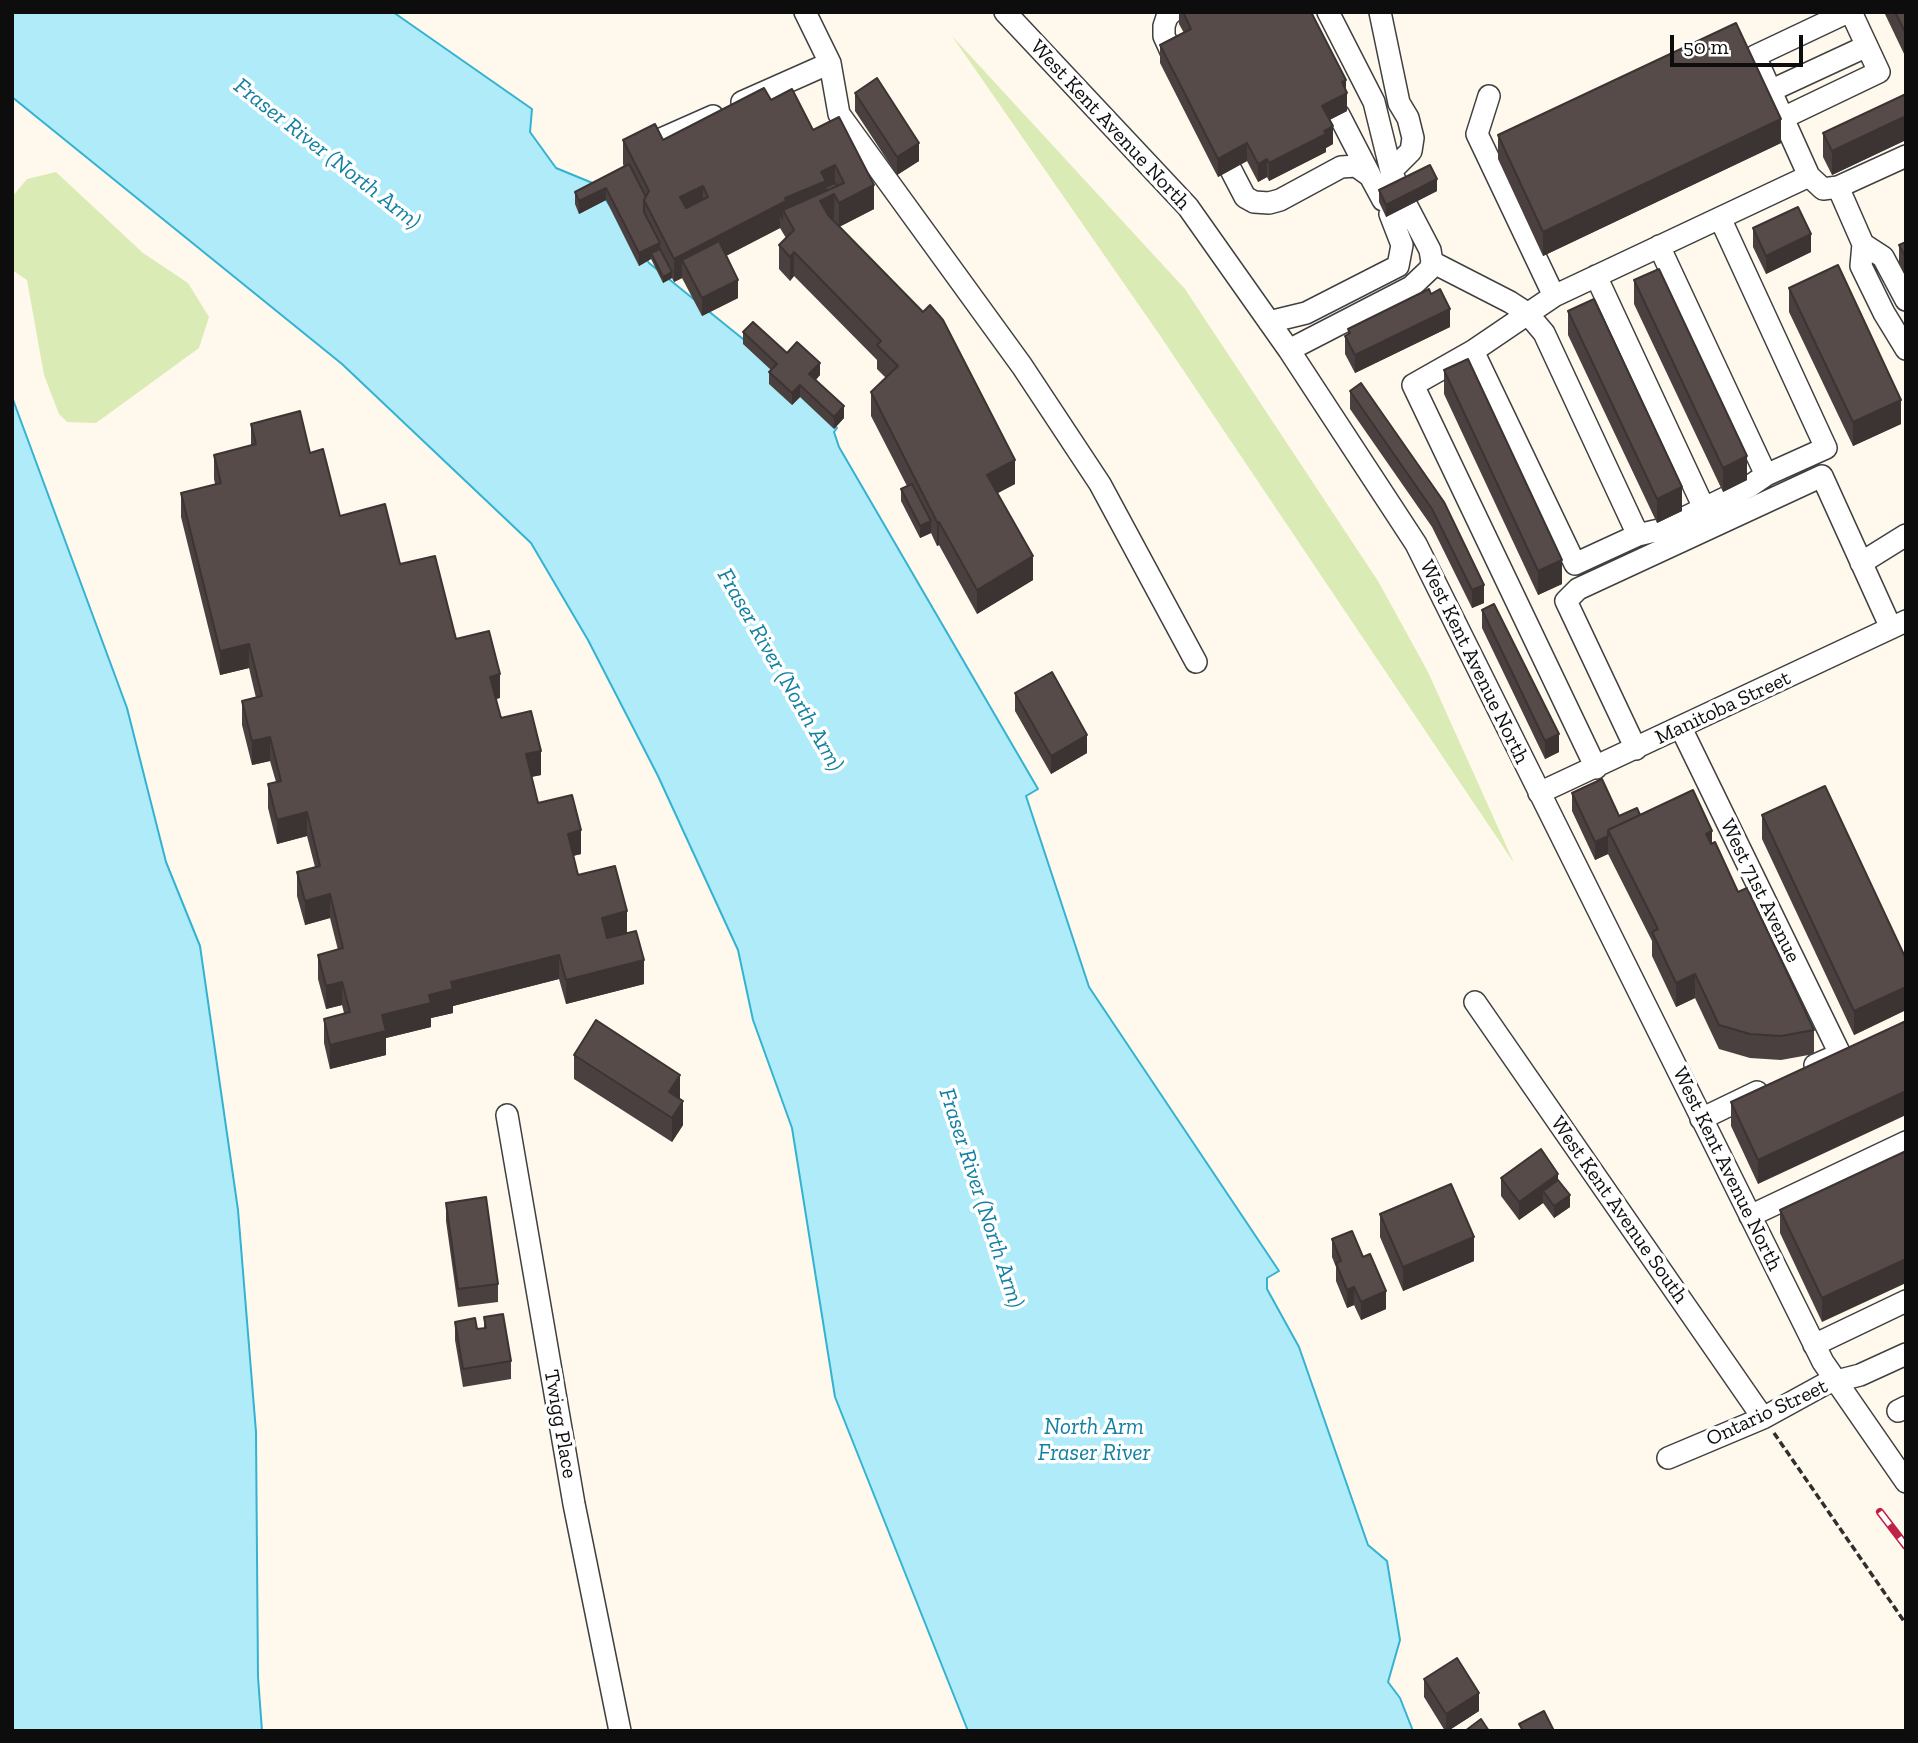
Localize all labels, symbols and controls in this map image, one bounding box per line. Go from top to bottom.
scale bar [1673,21,1806,65]
text: 50 m [1683,34,1729,59]
street label: West Kent Avenue North [1025,35,1195,215]
water label: Fraser River (North Arm) [228,72,426,236]
street label: West Kent Avenue North [1414,556,1534,768]
water label: Fraser River (North Arm) [711,564,849,776]
street label: Manitoba Street [1651,666,1795,750]
street label: West 71st Avenue [1714,815,1806,967]
street label: West Kent Avenue North [1667,1063,1787,1275]
water label: Fraser River (North Arm) [932,1085,1030,1311]
street label: West Kent Avenue South [1545,1112,1693,1308]
street label: Twigg Place [538,1368,582,1480]
street label: Ontario Street [1702,1374,1832,1452]
water label: North Arm Fraser River [1038,1413,1150,1467]

